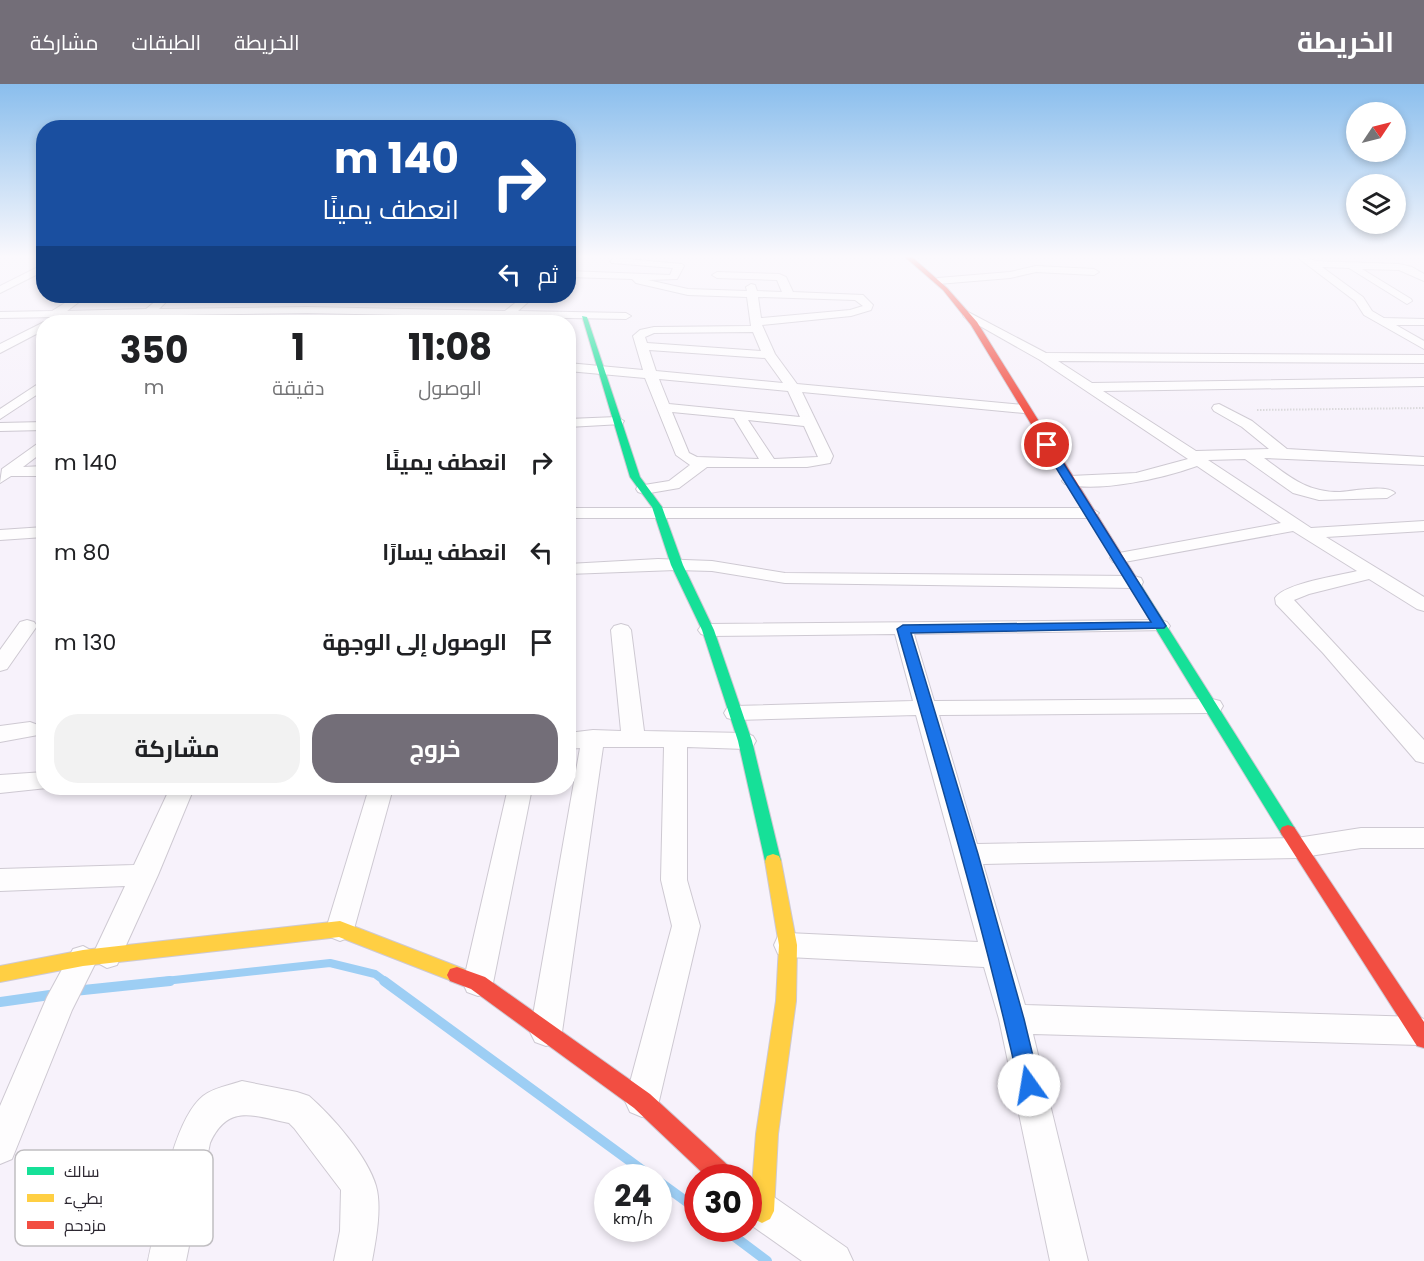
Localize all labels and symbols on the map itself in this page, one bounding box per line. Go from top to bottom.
north arrow [1346,102,1406,162]
pin [1021,419,1072,470]
position arrow [997,1053,1061,1117]
legend [15,1150,213,1246]
text: سالك [64,1160,99,1183]
speed limit sign: 30 [684,1164,762,1242]
text: بطيء [64,1187,103,1212]
text: مزدحم [64,1214,106,1237]

